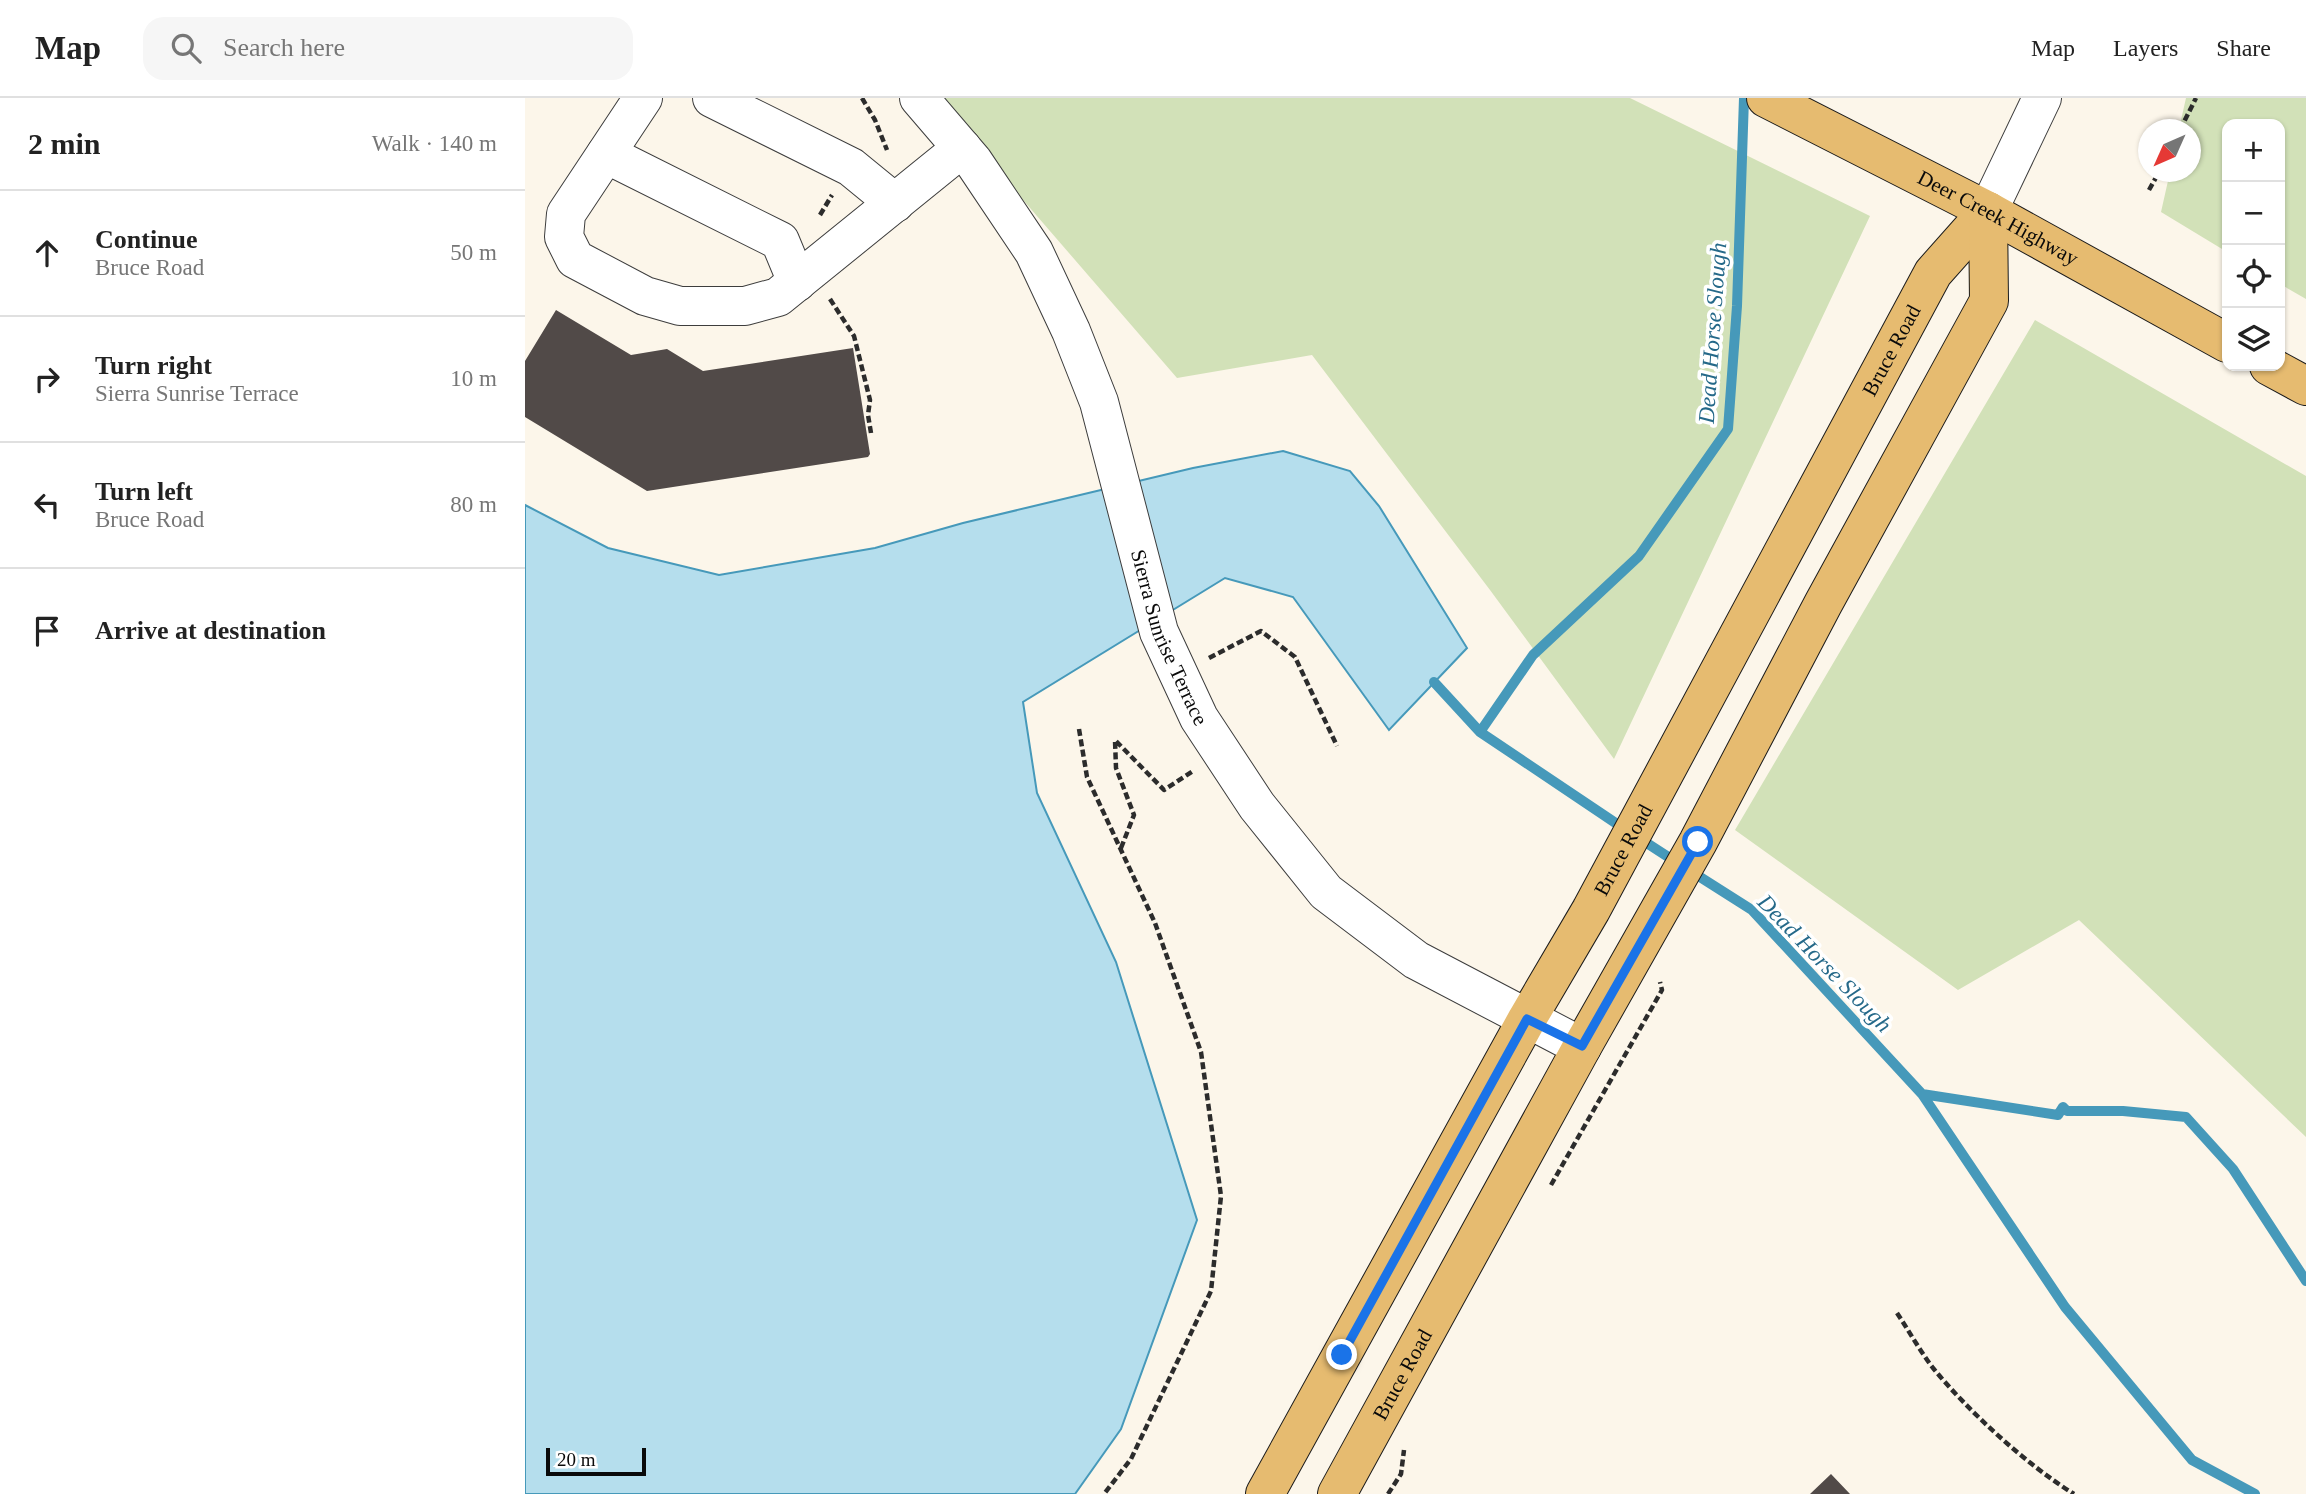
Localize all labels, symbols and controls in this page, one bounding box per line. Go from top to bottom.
search box [143,17,633,80]
icon: search [167,29,205,67]
text: Map [35,30,101,66]
text: Search here [223,33,345,62]
text: Map [2031,35,2075,61]
text: Layers [2113,35,2178,61]
text: Share [2216,35,2271,61]
north arrow [2138,119,2201,182]
map controls [2222,119,2285,371]
button: + [2222,119,2285,182]
text: 2 min [28,127,101,160]
text: Walk · 140 m [372,131,497,156]
street label: Deer Creek Highway [1914,165,2083,271]
button: − [2222,182,2285,245]
text: Continue [95,225,198,254]
icon: ahead [28,234,66,272]
text: 50 m [450,240,497,265]
water label: Dead Horse Slough [1694,242,1731,425]
button: locate [2222,245,2285,308]
text: Bruce Road [95,255,204,280]
street label: Bruce Road [1857,300,1926,400]
button: layers [2222,308,2285,371]
text: Turn right [95,351,212,380]
icon: right [28,360,66,398]
text: 10 m [450,366,497,391]
text: Sierra Sunrise Terrace [95,381,299,406]
text: Turn left [95,477,193,506]
icon: left [28,486,66,524]
text: 80 m [450,492,497,517]
text: Bruce Road [95,507,204,532]
street label: Sierra Sunrise Terrace [1126,547,1213,730]
icon: arrive [28,612,66,650]
text: Arrive at destination [95,616,326,645]
street label: Bruce Road [1589,800,1658,900]
route start [1682,826,1713,857]
water label: Dead Horse Slough [1752,889,1897,1037]
street label: Bruce Road [1368,1325,1437,1424]
route end [1326,1339,1357,1370]
scale bar [546,1445,646,1477]
text: 20 m [557,1449,596,1470]

